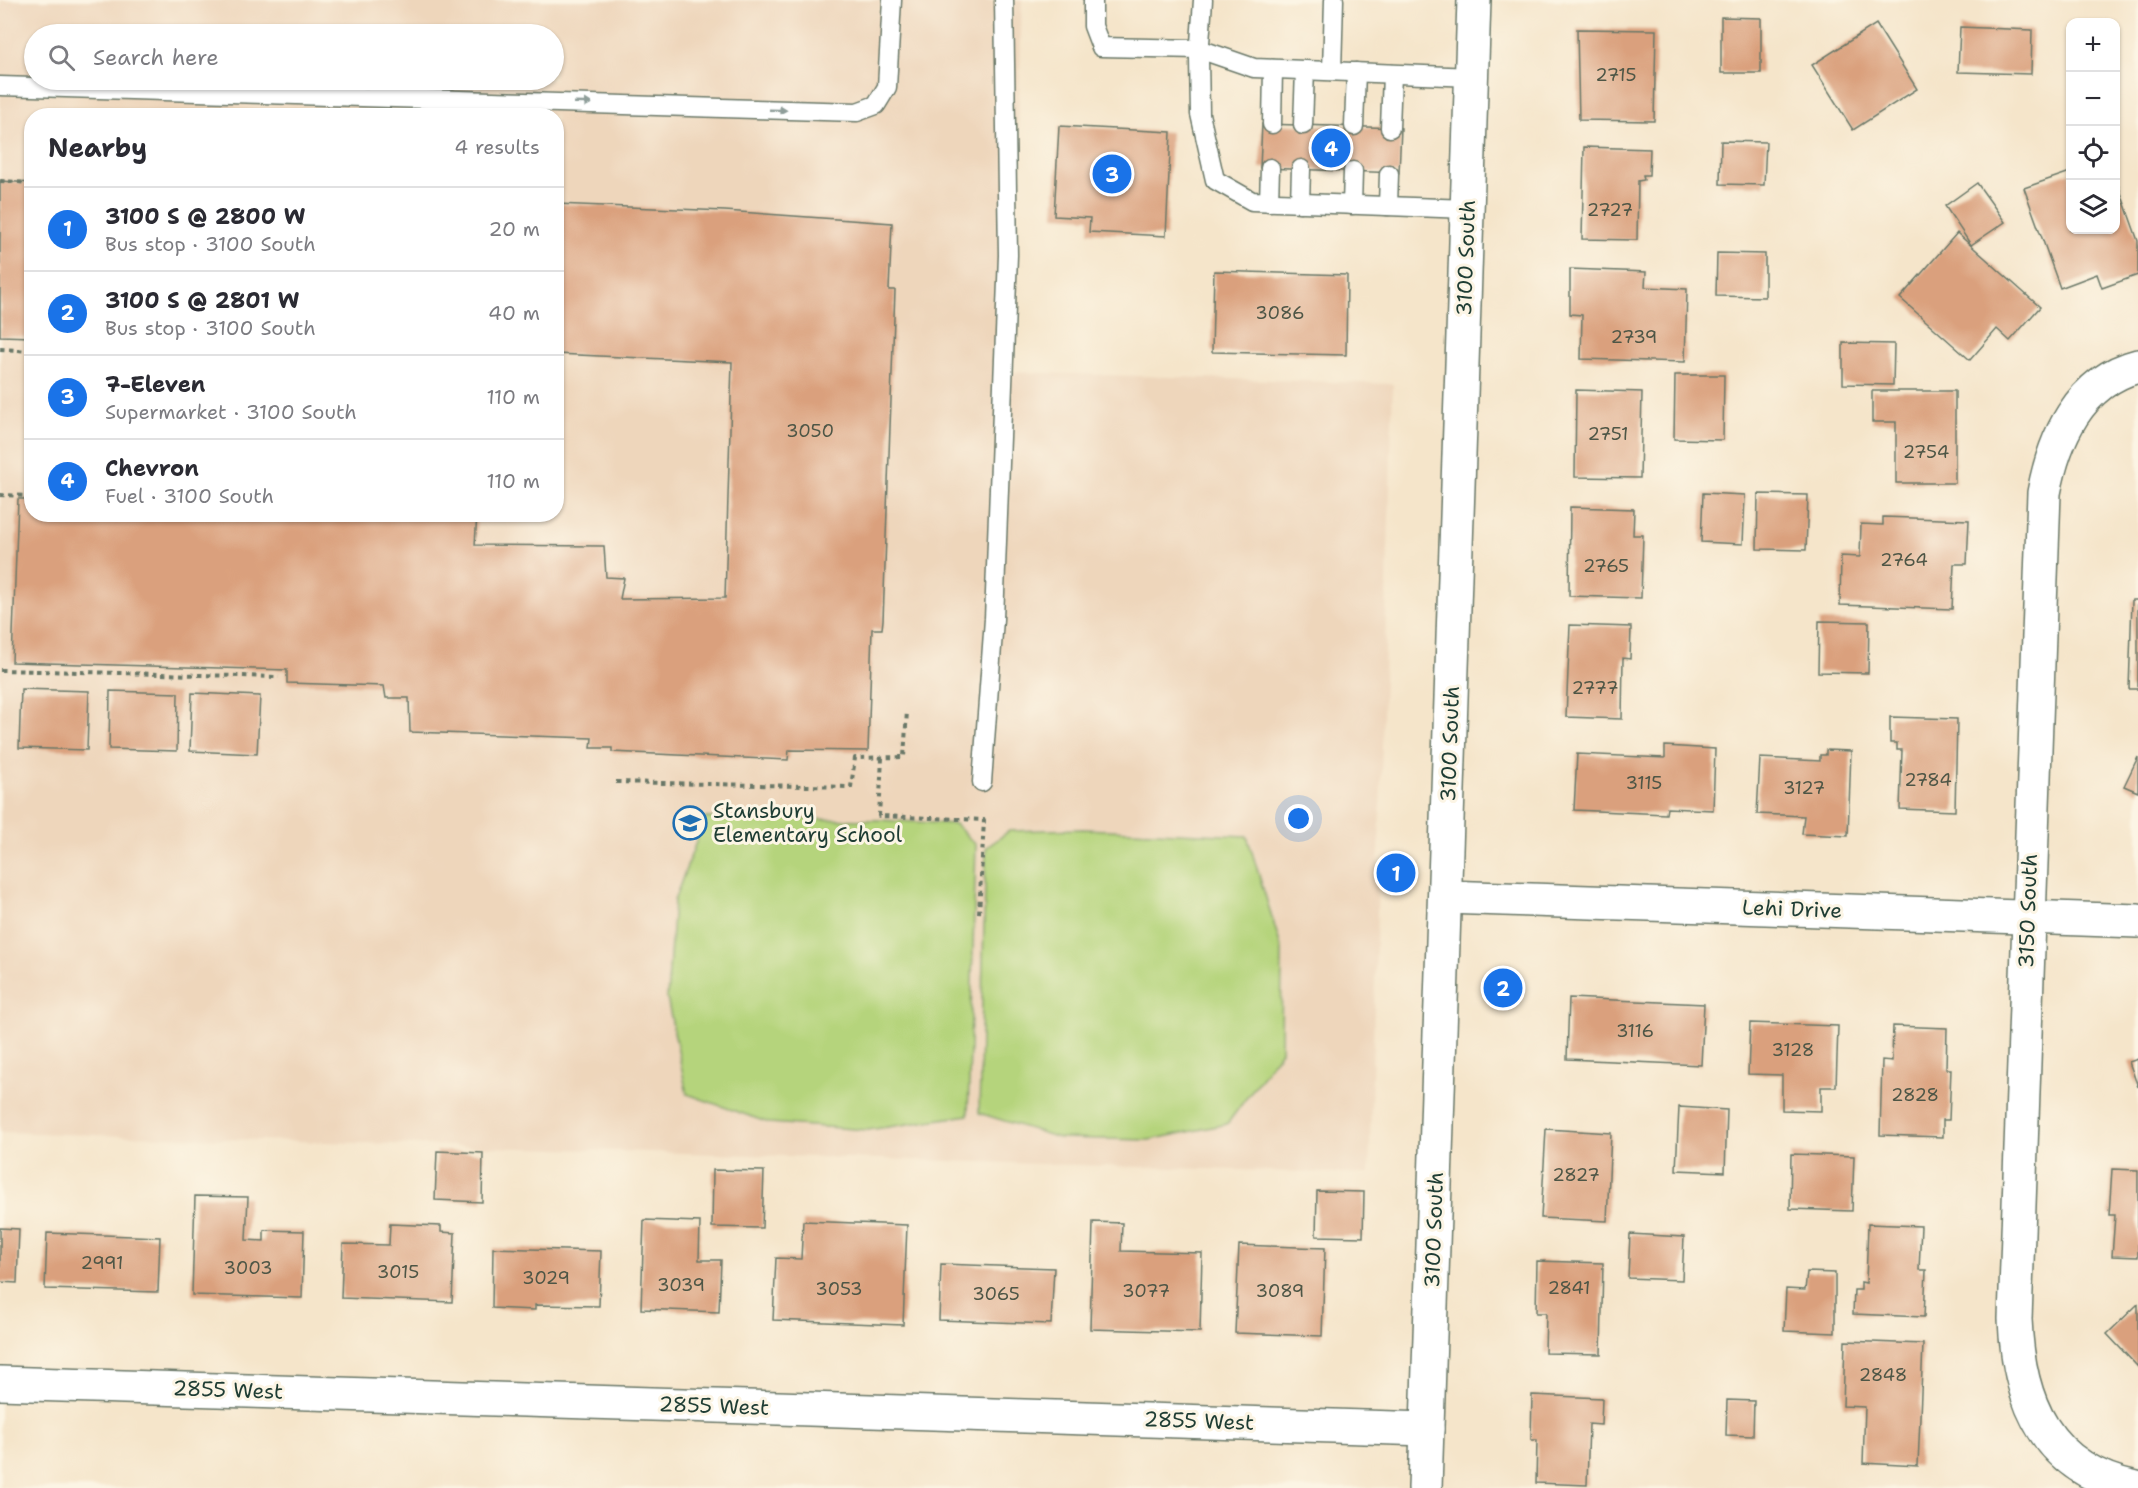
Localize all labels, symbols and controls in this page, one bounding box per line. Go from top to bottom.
map controls [2066,18,2120,234]
button: + [2066,18,2120,72]
search box [24,24,564,90]
icon: search [45,41,78,74]
text: Search here [93,43,219,72]
house number: 2715 [1595,63,1637,87]
button: − [2066,72,2120,126]
one-way arrow [574,99,593,108]
one-way arrow [769,105,788,114]
pin: 4 [1312,126,1350,170]
button: locate [2066,126,2120,180]
text: Nearby [48,130,147,165]
text: 4 results [454,134,540,160]
pin: 3 [1092,152,1132,196]
button: layers [2066,180,2120,234]
house number: 2727 [1587,198,1633,222]
street label: 3100 South [1450,199,1482,317]
text: 3100 S @ 2800 W [105,202,306,231]
text: 1 [63,216,72,242]
text: 20 m [489,216,540,242]
text: Bus stop · 3100 South [105,231,316,257]
text: 3100 S @ 2801 W [105,286,300,315]
text: 2 [61,300,75,326]
text: 40 m [488,300,540,326]
house number: 3086 [1255,301,1305,325]
text: Bus stop · 3100 South [105,315,316,341]
house number: 2739 [1611,325,1657,349]
text: 7-Eleven [105,370,205,399]
text: 3 [61,384,75,410]
text: 110 m [486,384,540,410]
text: Supermarket · 3100 South [105,399,357,425]
house number: 3050 [786,419,834,443]
house number: 2751 [1587,422,1629,446]
house number: 2754 [1903,440,1949,464]
text: Chevron [105,454,199,483]
text: 4 [61,468,75,494]
text: 110 m [486,468,540,494]
text: Fuel · 3100 South [105,483,274,509]
house number: 2764 [1880,548,1928,572]
house number: 2765 [1583,554,1629,578]
house number: 2777 [1571,676,1619,700]
street label: 3100 South [1434,685,1466,803]
house number: 2784 [1904,768,1952,792]
house number: 3115 [1626,771,1662,795]
house number: 3127 [1783,776,1825,800]
place label: Stansbury Elementary School [713,797,903,849]
your location [1284,804,1313,833]
school or university icon: Stansbury Elementary School [672,805,708,841]
pin: 1 [1376,850,1416,896]
street label: 3150 South [2012,853,2044,969]
street label: Lehi Drive [1741,893,1843,925]
pin: 2 [1484,966,1522,1010]
house number: 3116 [1616,1019,1654,1043]
house number: 3128 [1772,1038,1814,1062]
house number: 2828 [1891,1083,1939,1107]
house number: 2827 [1552,1163,1600,1187]
street label: 3100 South [1418,1171,1450,1289]
house number: 2991 [80,1251,124,1275]
house number: 3003 [223,1256,273,1280]
house number: 3015 [377,1260,419,1284]
house number: 3029 [522,1266,570,1290]
house number: 3039 [657,1273,705,1297]
house number: 2841 [1547,1276,1591,1300]
house number: 3053 [815,1277,863,1301]
house number: 3077 [1122,1279,1170,1303]
house number: 3089 [1256,1279,1304,1303]
house number: 3065 [972,1282,1020,1306]
house number: 2848 [1859,1363,1907,1387]
street label: 2855 West [172,1374,284,1406]
street label: 2855 West [658,1390,770,1422]
street label: 2855 West [1143,1405,1255,1437]

